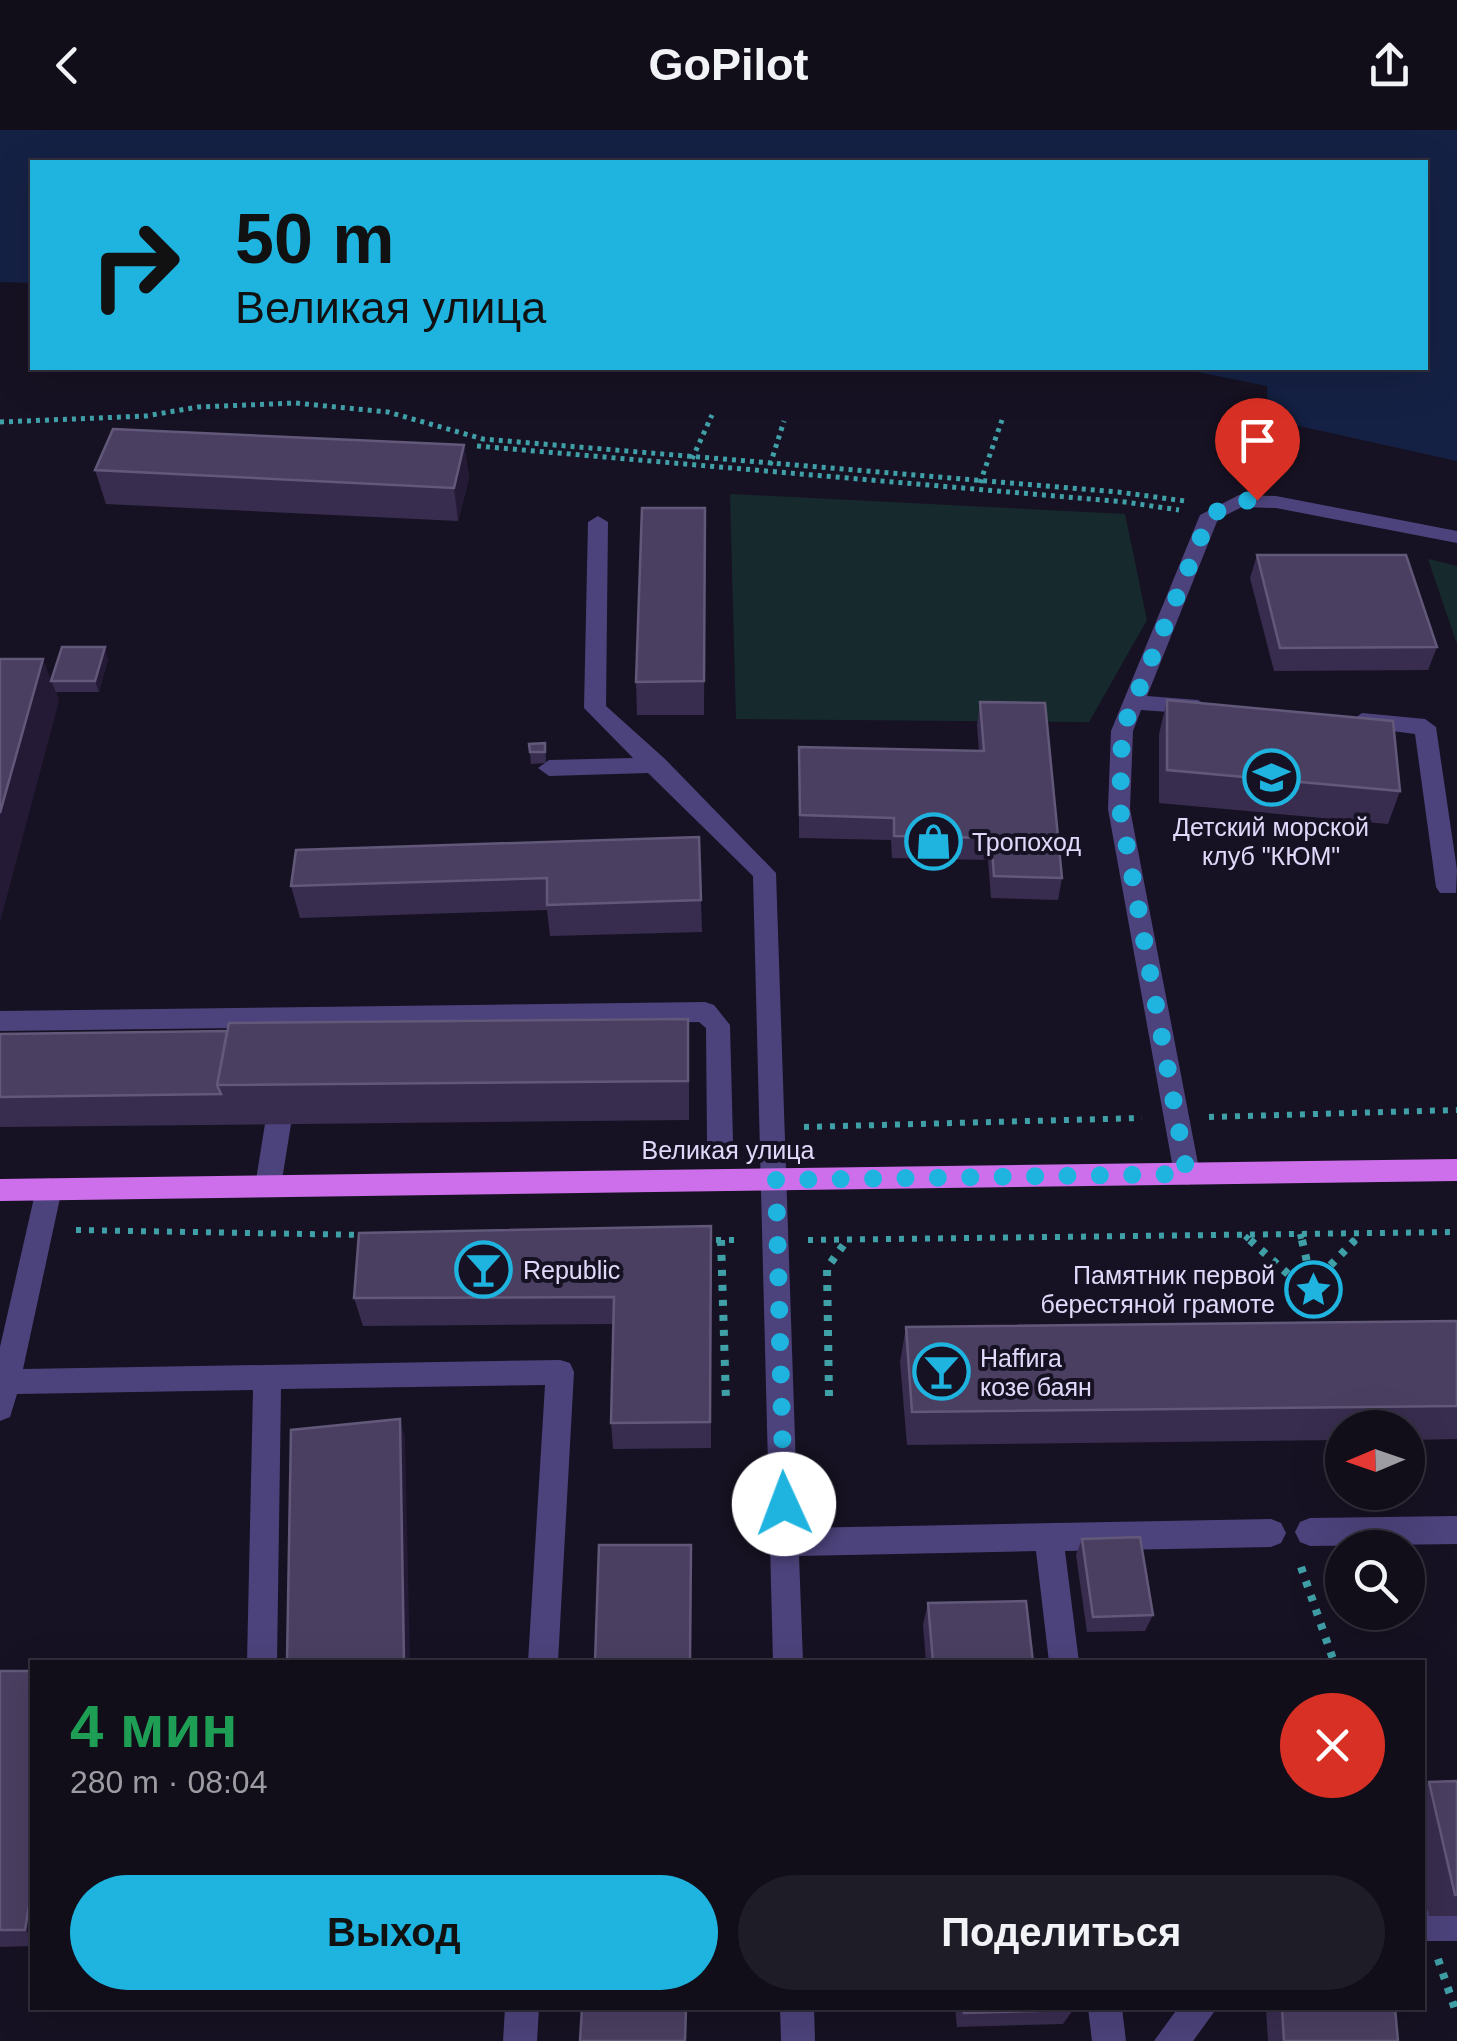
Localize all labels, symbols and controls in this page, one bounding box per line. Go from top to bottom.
icon: back [40,38,95,93]
icon: share [1362,38,1417,93]
text: GoPilot [649,39,808,90]
icon: right [70,200,200,330]
text: 50 m [235,200,395,278]
text: Великая улица [235,282,546,333]
pin [1215,398,1300,501]
icon: arrive [1230,413,1285,468]
school or university icon: Детский морской клуб "КЮМ" [1241,748,1301,808]
shop icon: Тропоход [903,812,963,872]
place label: Детский морской клуб "КЮМ" [1173,813,1369,870]
place label: Тропоход [972,828,1081,856]
street label: Великая улица [642,1136,815,1164]
bar icon: Republic [454,1240,514,1300]
place label: Republic [523,1256,620,1284]
place icon: Памятник первой берестяной грамоте [1284,1259,1344,1319]
place label: Памятник первой берестяной грамоте [1041,1261,1275,1318]
bar icon: Наffига козе баян [911,1342,971,1402]
place label: Наffига козе баян [980,1344,1092,1401]
north arrow [1325,1410,1425,1510]
map controls [1325,1410,1425,1630]
position arrow [732,1452,836,1556]
button: search [1325,1530,1425,1630]
text: 4 мин [70,1693,238,1760]
button: close [1280,1693,1385,1798]
text: 280 m · 08:04 [70,1764,267,1800]
button: Выход [70,1875,718,1990]
button: Поделиться [738,1875,1385,1990]

